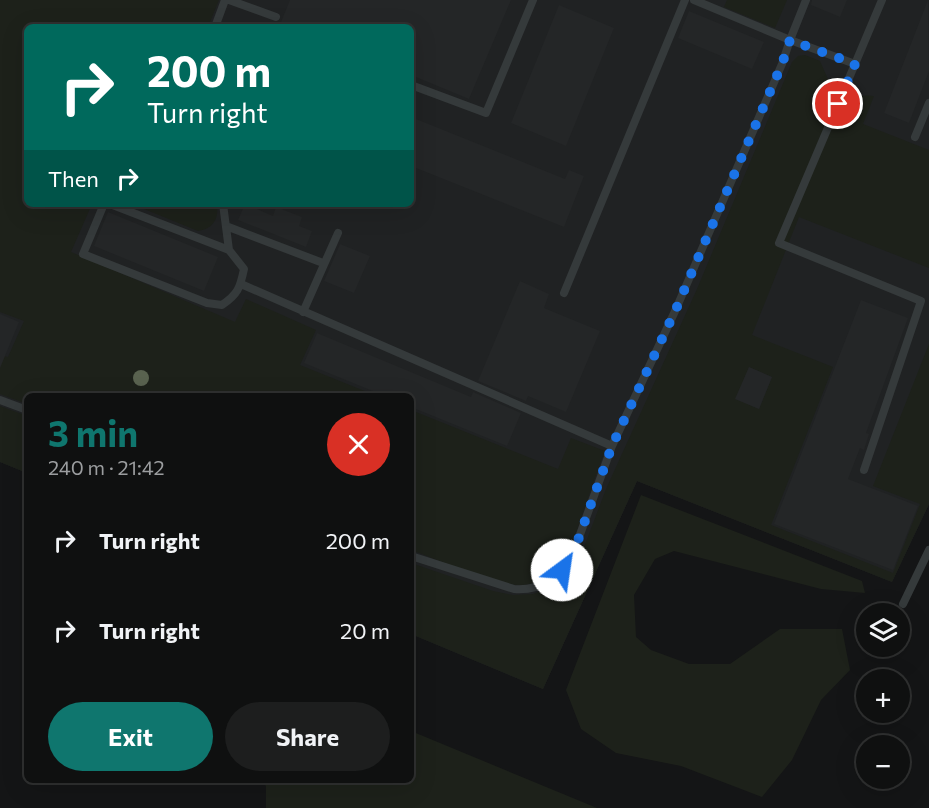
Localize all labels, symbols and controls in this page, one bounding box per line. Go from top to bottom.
text: 200 m [147,44,271,96]
icon: right [48,48,126,126]
pin [812,78,863,129]
icon: arrive [821,87,854,120]
text: Turn right [147,96,267,129]
icon: right [111,162,144,195]
text: Then [48,165,99,192]
text: 3 min [48,410,138,454]
button: close [327,413,390,476]
text: 240 m · 21:42 [48,455,165,479]
icon: right [48,524,81,557]
text: Turn right [99,527,200,554]
text: 200 m [326,527,390,554]
position arrow [530,538,594,602]
map controls [856,603,910,789]
button: layers [856,603,910,657]
icon: right [48,614,81,647]
text: Turn right [99,617,200,644]
text: 20 m [340,617,390,644]
button: + [856,669,910,723]
button: Exit [48,702,213,771]
button: Share [225,702,390,771]
button: − [856,735,910,789]

